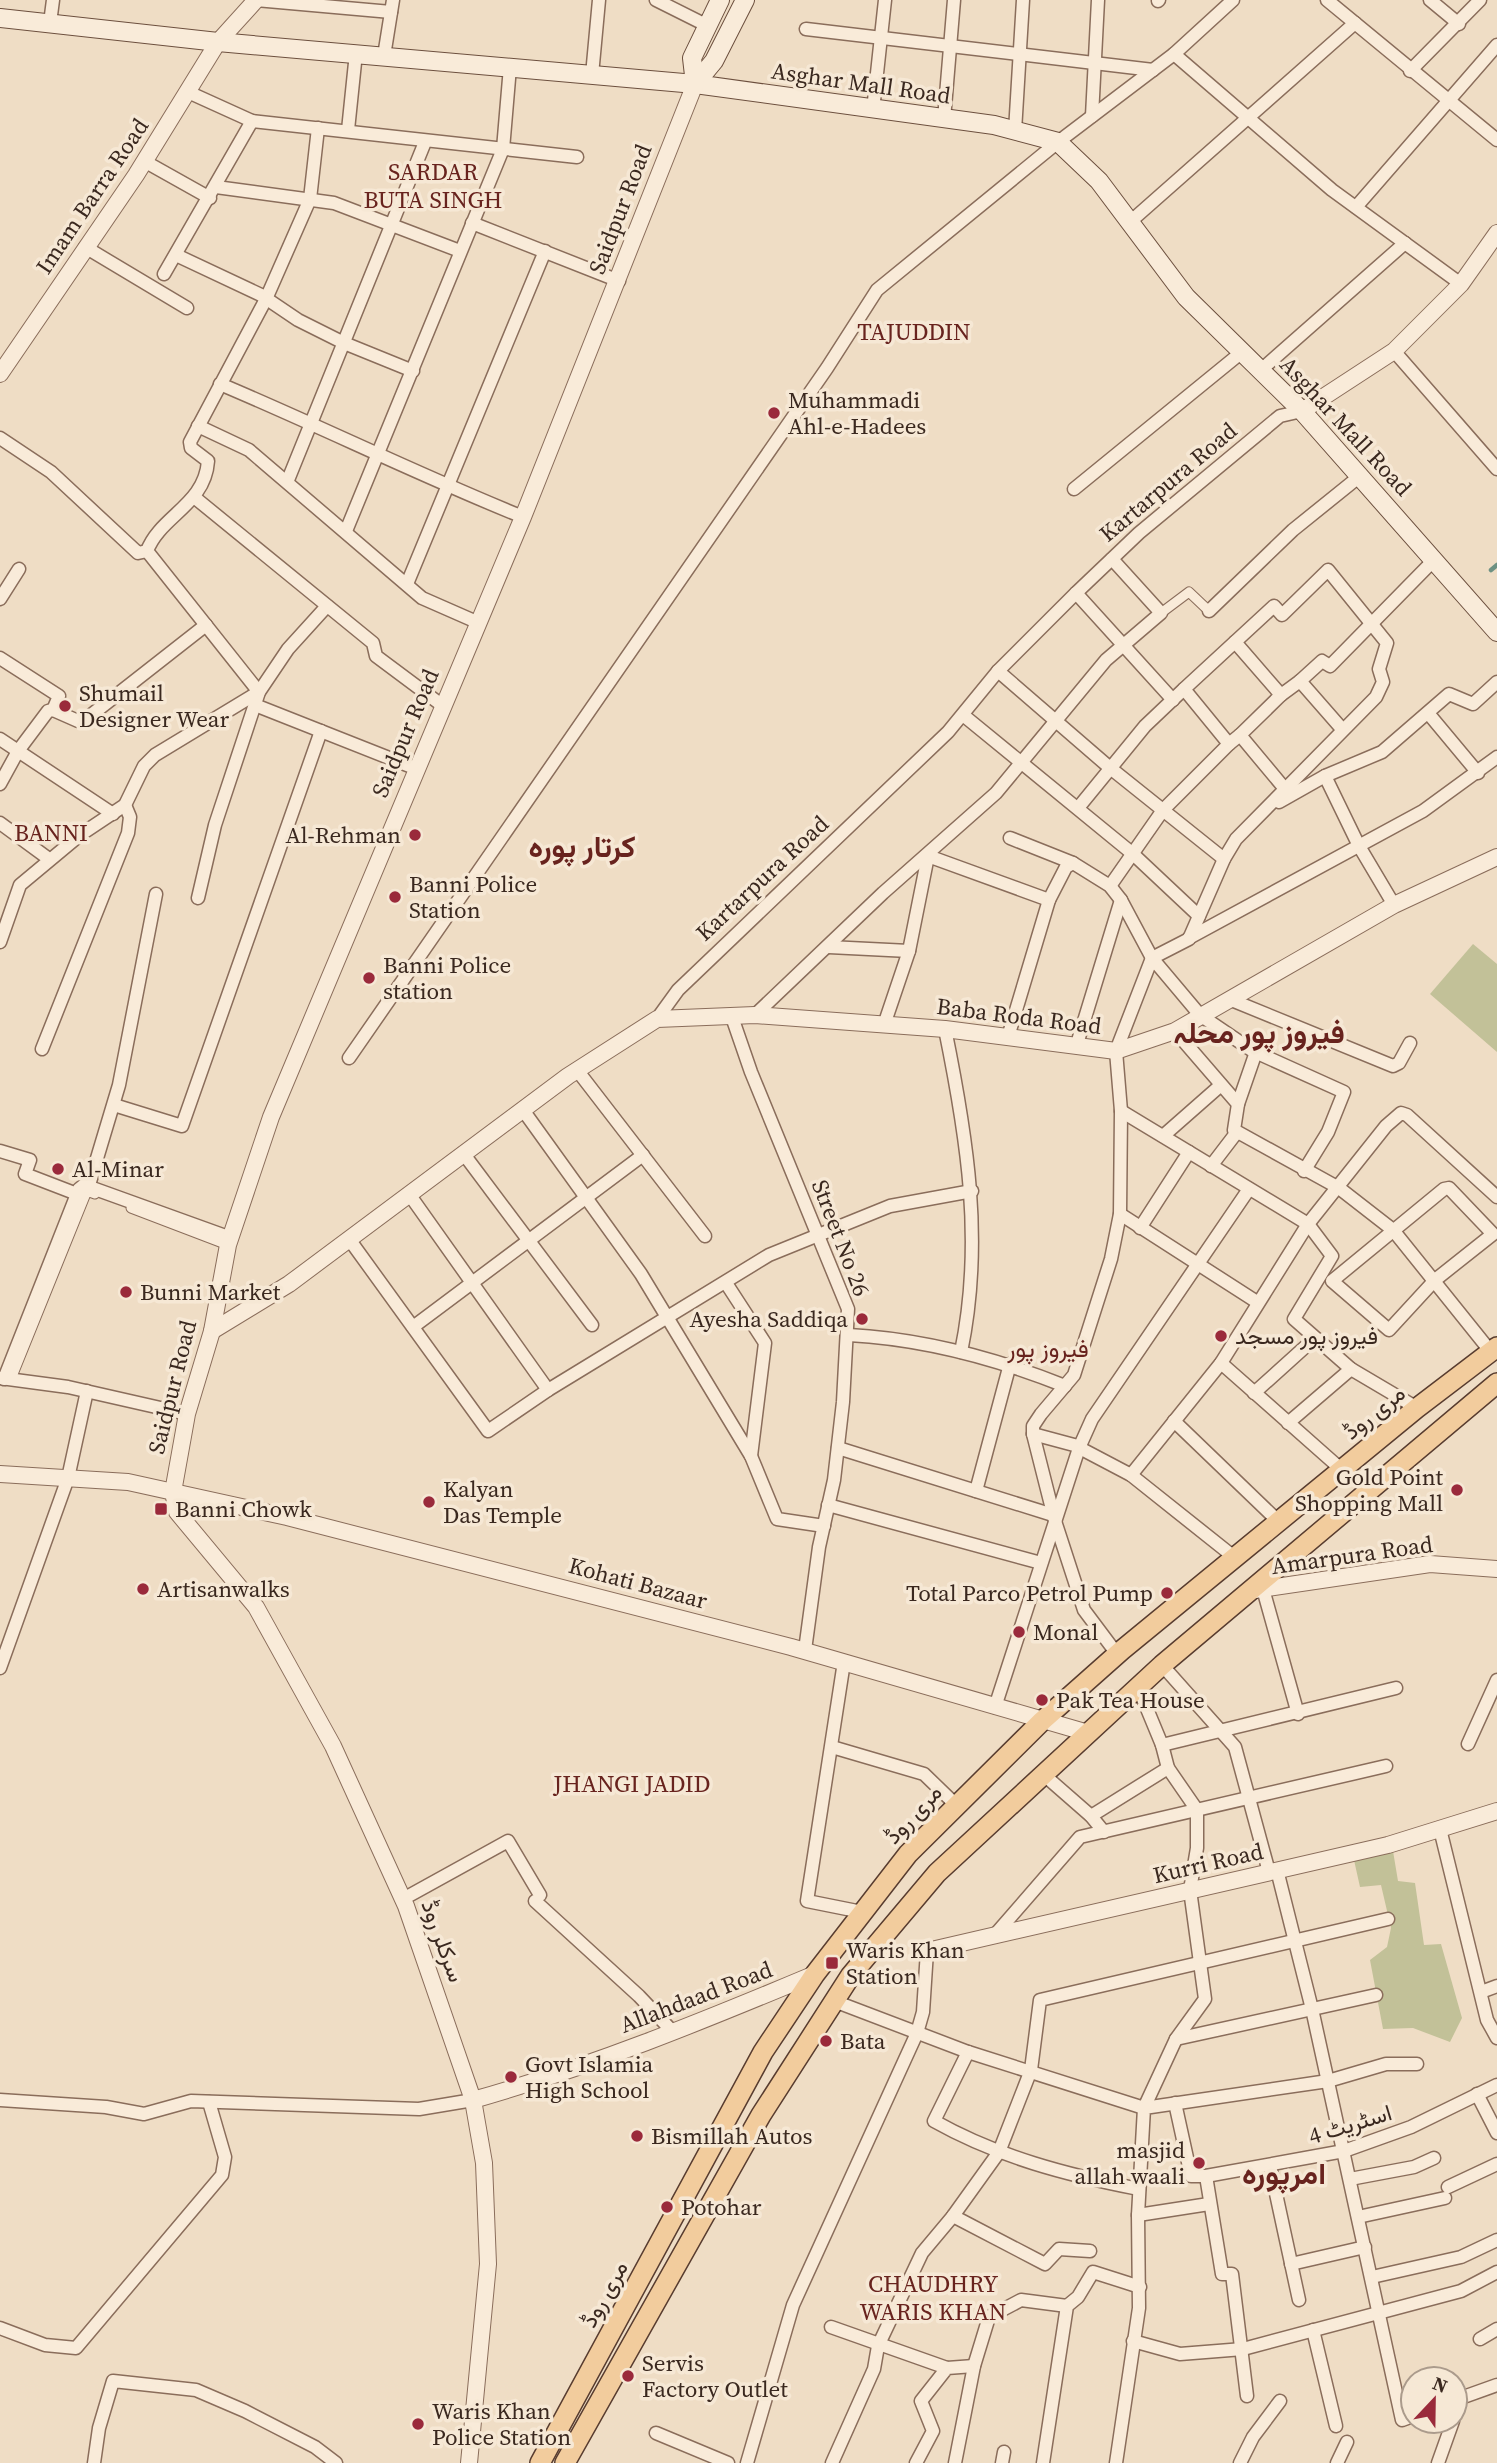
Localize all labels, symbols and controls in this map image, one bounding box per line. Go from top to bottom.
street label: Asghar Mall Road [769,55,953,111]
street label: Imam Barra Road [28,112,156,280]
street label: Saidpur Road [581,139,659,279]
district label: SARDAR BUTA SINGH [363,155,503,216]
district label: TAJUDDIN [857,315,971,348]
street label: Asghar Mall Road [1273,349,1419,503]
place label: Muhammadi Ahl-e-Hadees [788,384,926,442]
marker: Muhammadi Ahl-e-Hadees [766,405,782,421]
street label: Kartarpura Road [1092,415,1244,549]
street label: Saidpur Road [364,664,446,802]
place label: Shumail Designer Wear [79,677,229,735]
marker: Shumail Designer Wear [57,698,73,714]
street label: Kartarpura Road [689,808,835,948]
district label: BANNI [14,816,88,849]
place label: Al-Rehman [285,819,401,851]
district label: کرتار پورہ [528,826,636,867]
marker: Al-Rehman [407,827,423,843]
place label: Banni Police Station [409,868,537,926]
marker: Banni Police Station [387,889,403,905]
place label: Banni Police station [383,949,511,1007]
marker: Banni Police station [361,970,377,986]
street label: Baba Roda Road [935,990,1103,1042]
district label: فیروز پور محلہ [1173,1012,1345,1053]
place label: Al-Minar [72,1153,164,1185]
marker: Al-Minar [50,1161,66,1177]
street label: Street No 26 [804,1175,878,1301]
place label: Bunni Market [140,1276,281,1308]
marker: Bunni Market [118,1284,134,1300]
place label: Ayesha Saddiqa [689,1303,848,1335]
marker: Ayesha Saddiqa [854,1311,870,1327]
street label: Saidpur Road [140,1317,204,1457]
place label: فیروز پور مسجد [1235,1320,1378,1352]
marker: فیروز پور مسجد [1213,1328,1229,1344]
district label: فیروز پور [1006,1332,1089,1365]
street label: مری روڈ [1336,1377,1412,1447]
place label: Gold Point Shopping Mall [1295,1461,1444,1519]
place label: Kalyan Das Temple [443,1473,562,1531]
marker: Gold Point Shopping Mall [1449,1482,1465,1498]
place label: Banni Chowk [175,1493,312,1525]
marker: Kalyan Das Temple [421,1494,437,1510]
marker: Banni Chowk [153,1501,169,1517]
street label: Amarpura Road [1269,1528,1435,1582]
street label: Kohati Bazaar [565,1549,711,1617]
place label: Artisanwalks [157,1573,290,1605]
place label: Total Parco Petrol Pump [906,1577,1153,1609]
marker: Artisanwalks [135,1581,151,1597]
marker: Total Parco Petrol Pump [1159,1585,1175,1601]
place label: Monal [1033,1616,1099,1648]
marker: Monal [1011,1624,1027,1640]
place label: Pak Tea House [1056,1684,1205,1716]
marker: Pak Tea House [1034,1692,1050,1708]
district label: JHANGI JADID [552,1767,711,1800]
street label: مری روڈ [877,1777,949,1851]
street label: Kurri Road [1150,1835,1266,1891]
street label: سرکلر روڈ [413,1895,473,1987]
place label: Waris Khan Station [846,1934,965,1992]
street label: Allahdaad Road [615,1953,777,2041]
marker: Waris Khan Station [824,1955,840,1971]
place label: Bata [840,2025,886,2057]
marker: Bata [818,2033,834,2049]
place label: Govt Islamia High School [525,2048,654,2106]
marker: Govt Islamia High School [503,2069,519,2085]
street label: اسٹریٹ 4 [1304,2096,1396,2152]
place label: Bismillah Autos [651,2120,813,2152]
marker: Bismillah Autos [629,2128,645,2144]
place label: masjid allah waali [1075,2134,1185,2192]
district label: امرپورہ [1242,2153,1326,2194]
marker: masjid allah waali [1191,2155,1207,2171]
place label: Potohar [681,2191,762,2223]
marker: Potohar [659,2199,675,2215]
street label: مری روڈ [573,2255,635,2333]
district label: CHAUDHRY WARIS KHAN [860,2267,1006,2328]
place label: Servis Factory Outlet [642,2347,788,2405]
north arrow [1399,2365,1469,2435]
marker: Servis Factory Outlet [620,2368,636,2384]
text: N [1429,2370,1452,2399]
place label: Waris Khan Police Station [432,2395,571,2453]
marker: Waris Khan Police Station [410,2416,426,2432]

